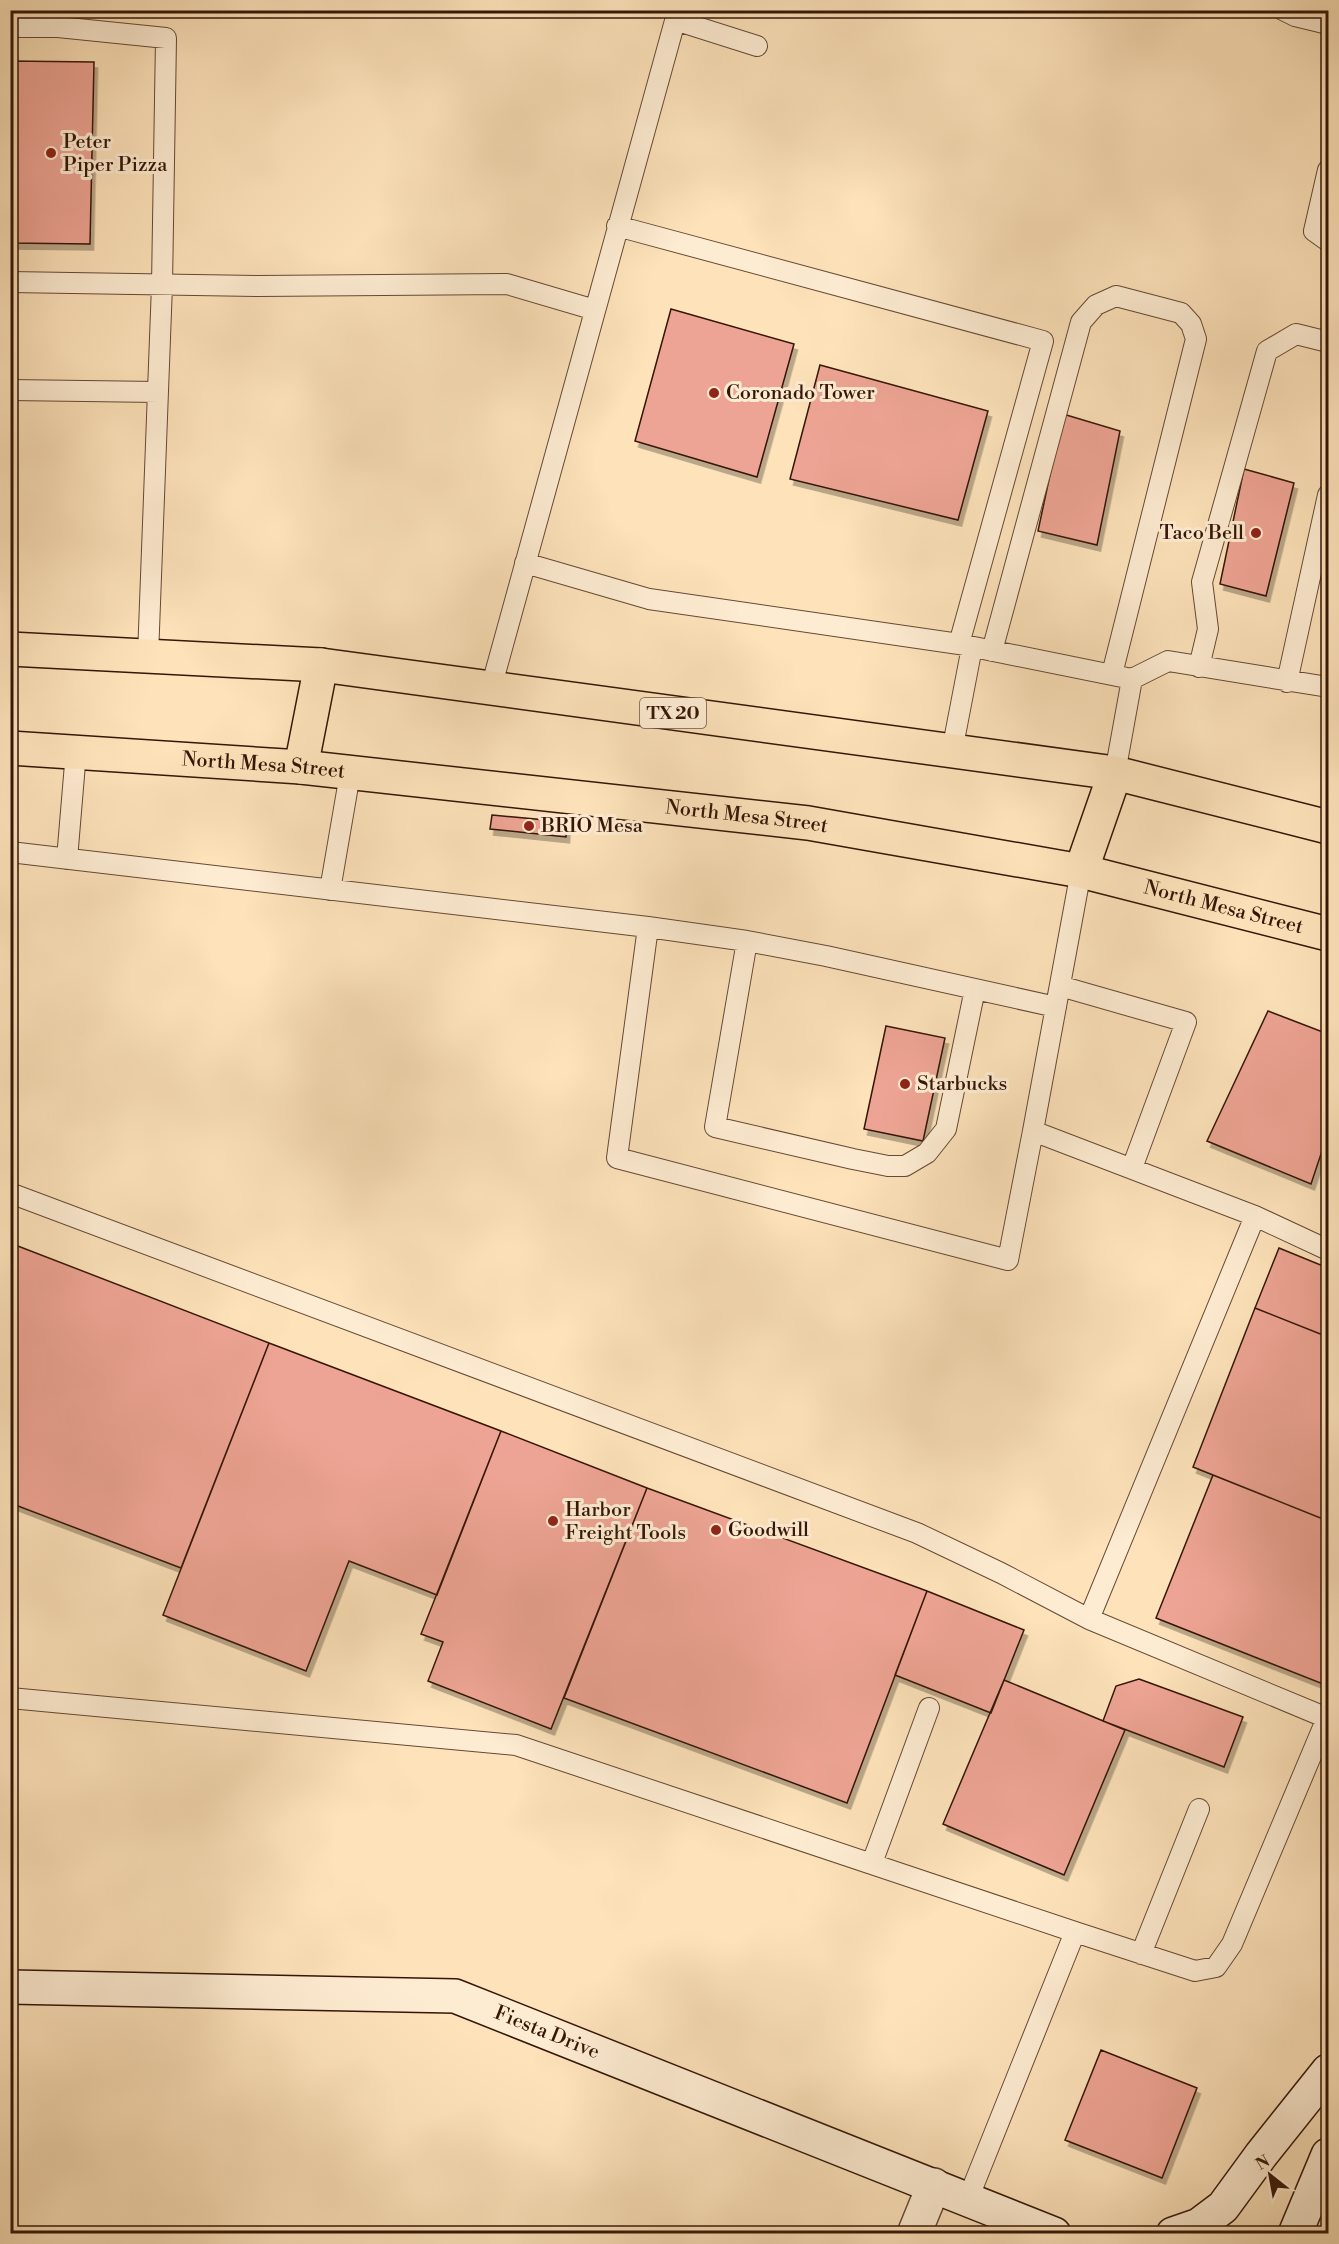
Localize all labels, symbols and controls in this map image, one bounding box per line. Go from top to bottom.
place label: Peter Piper Pizza [63,130,168,178]
marker: Peter Piper Pizza [44,146,58,160]
place label: Coronado Tower [726,381,875,406]
marker: Coronado Tower [707,386,721,400]
place label: Taco Bell [1160,521,1244,546]
marker: Taco Bell [1249,526,1263,540]
road number: TX 20 [640,698,706,728]
street label: North Mesa Street [181,747,346,784]
street label: North Mesa Street [664,795,830,839]
place label: BRIO Mesa [540,814,644,839]
marker: BRIO Mesa [522,819,536,833]
street label: North Mesa Street [1141,875,1306,940]
place label: Starbucks [917,1072,1007,1097]
marker: Starbucks [898,1077,912,1091]
place label: Harbor Freight Tools [565,1498,686,1546]
marker: Harbor Freight Tools [546,1514,560,1528]
place label: Goodwill [728,1518,809,1543]
marker: Goodwill [709,1523,723,1537]
street label: Fiesta Drive [491,2000,603,2065]
north arrow [1240,2145,1300,2205]
text: N [1252,2151,1274,2175]

